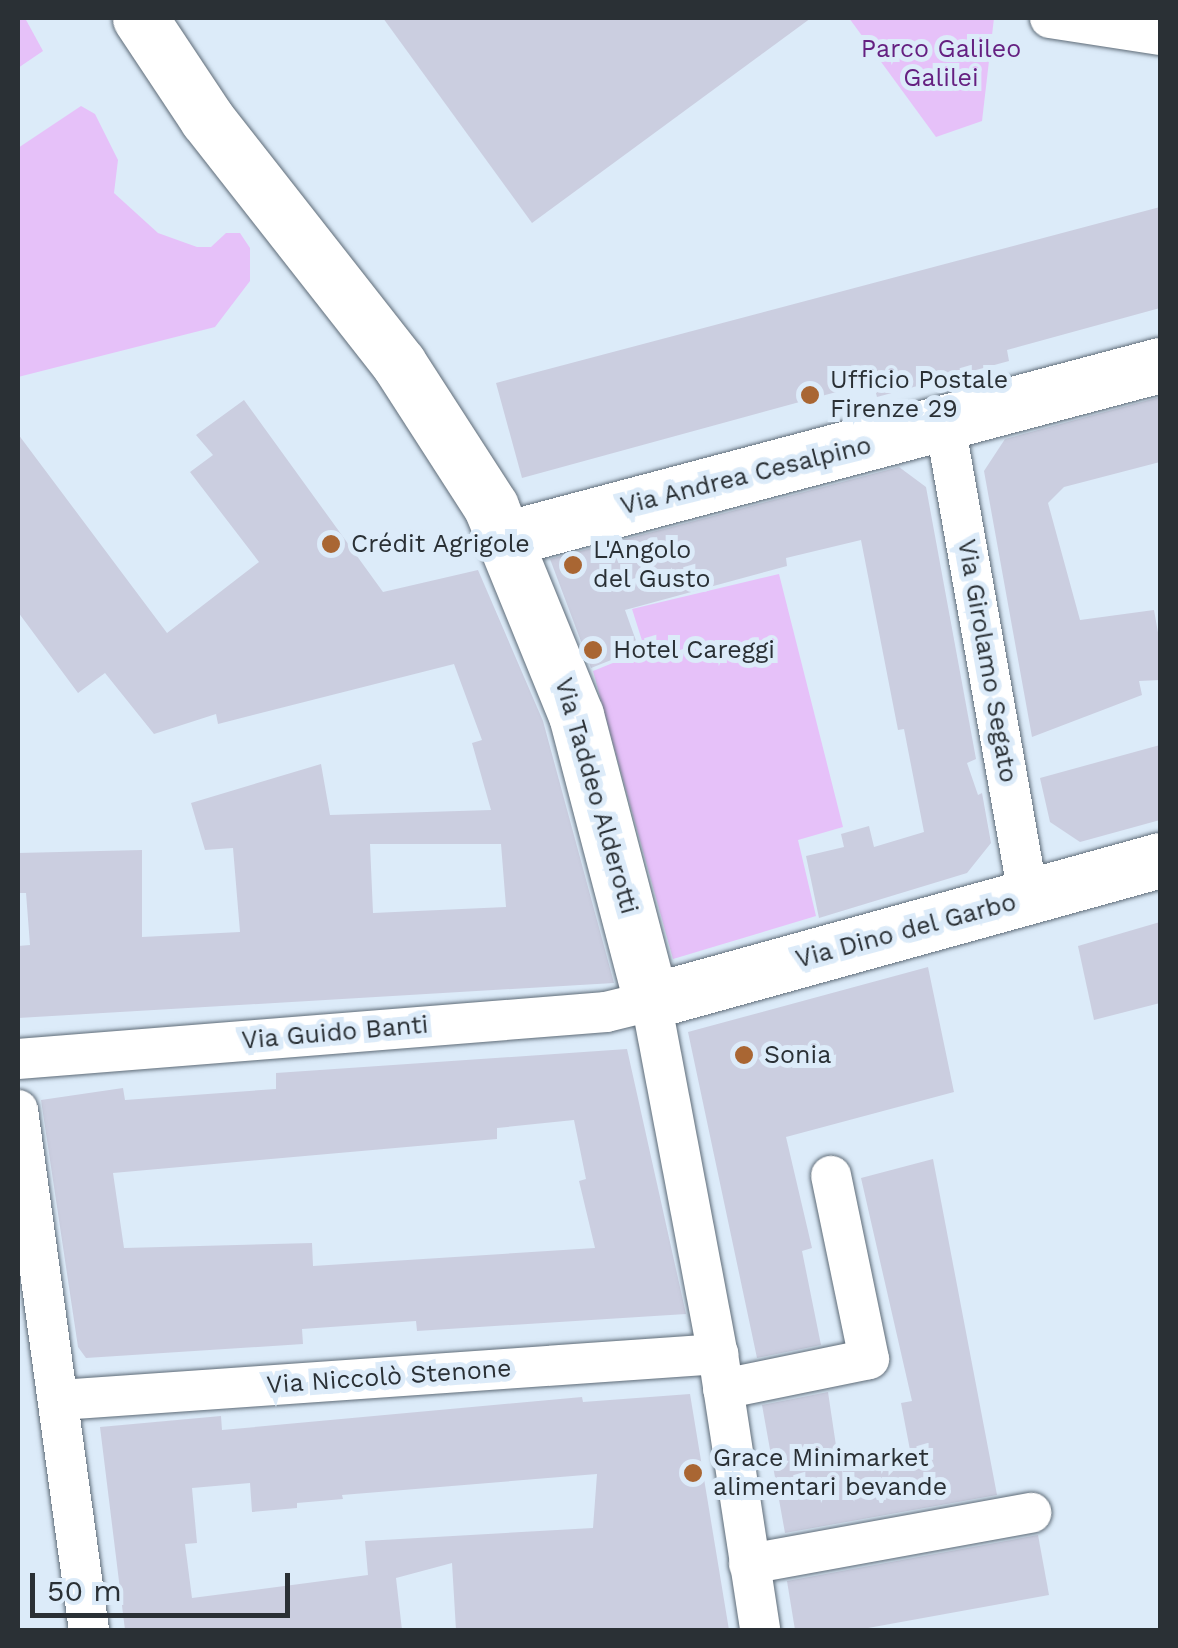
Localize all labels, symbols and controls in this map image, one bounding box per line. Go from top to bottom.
park label: Parco Galileo Galilei [861,35,1021,94]
place label: Ufficio Postale Firenze 29 [830,366,1008,425]
marker: Ufficio Postale Firenze 29 [799,384,821,406]
street label: Via Andrea Cesalpino [617,430,875,522]
place label: Crédit Agrigole [351,529,531,559]
marker: Crédit Agrigole [320,533,342,555]
place label: L'Angolo del Gusto [593,536,711,595]
street label: Via Girolamo Segato [951,537,1023,785]
marker: L'Angolo del Gusto [562,554,584,576]
place label: Hotel Careggi [613,635,776,665]
marker: Hotel Careggi [582,639,604,661]
street label: Via Taddeo Alderotti [548,673,644,919]
street label: Via Dino del Garbo [792,887,1020,975]
street label: Via Guido Banti [240,1010,430,1056]
place label: Sonia [764,1040,831,1070]
marker: Sonia [733,1044,755,1066]
street label: Via Niccolò Stenone [265,1353,513,1401]
place label: Grace Minimarket alimentari bevande [713,1444,947,1503]
marker: Grace Minimarket alimentari bevande [682,1462,704,1484]
scale bar [35,1553,295,1615]
text: 50 m [47,1573,122,1608]

